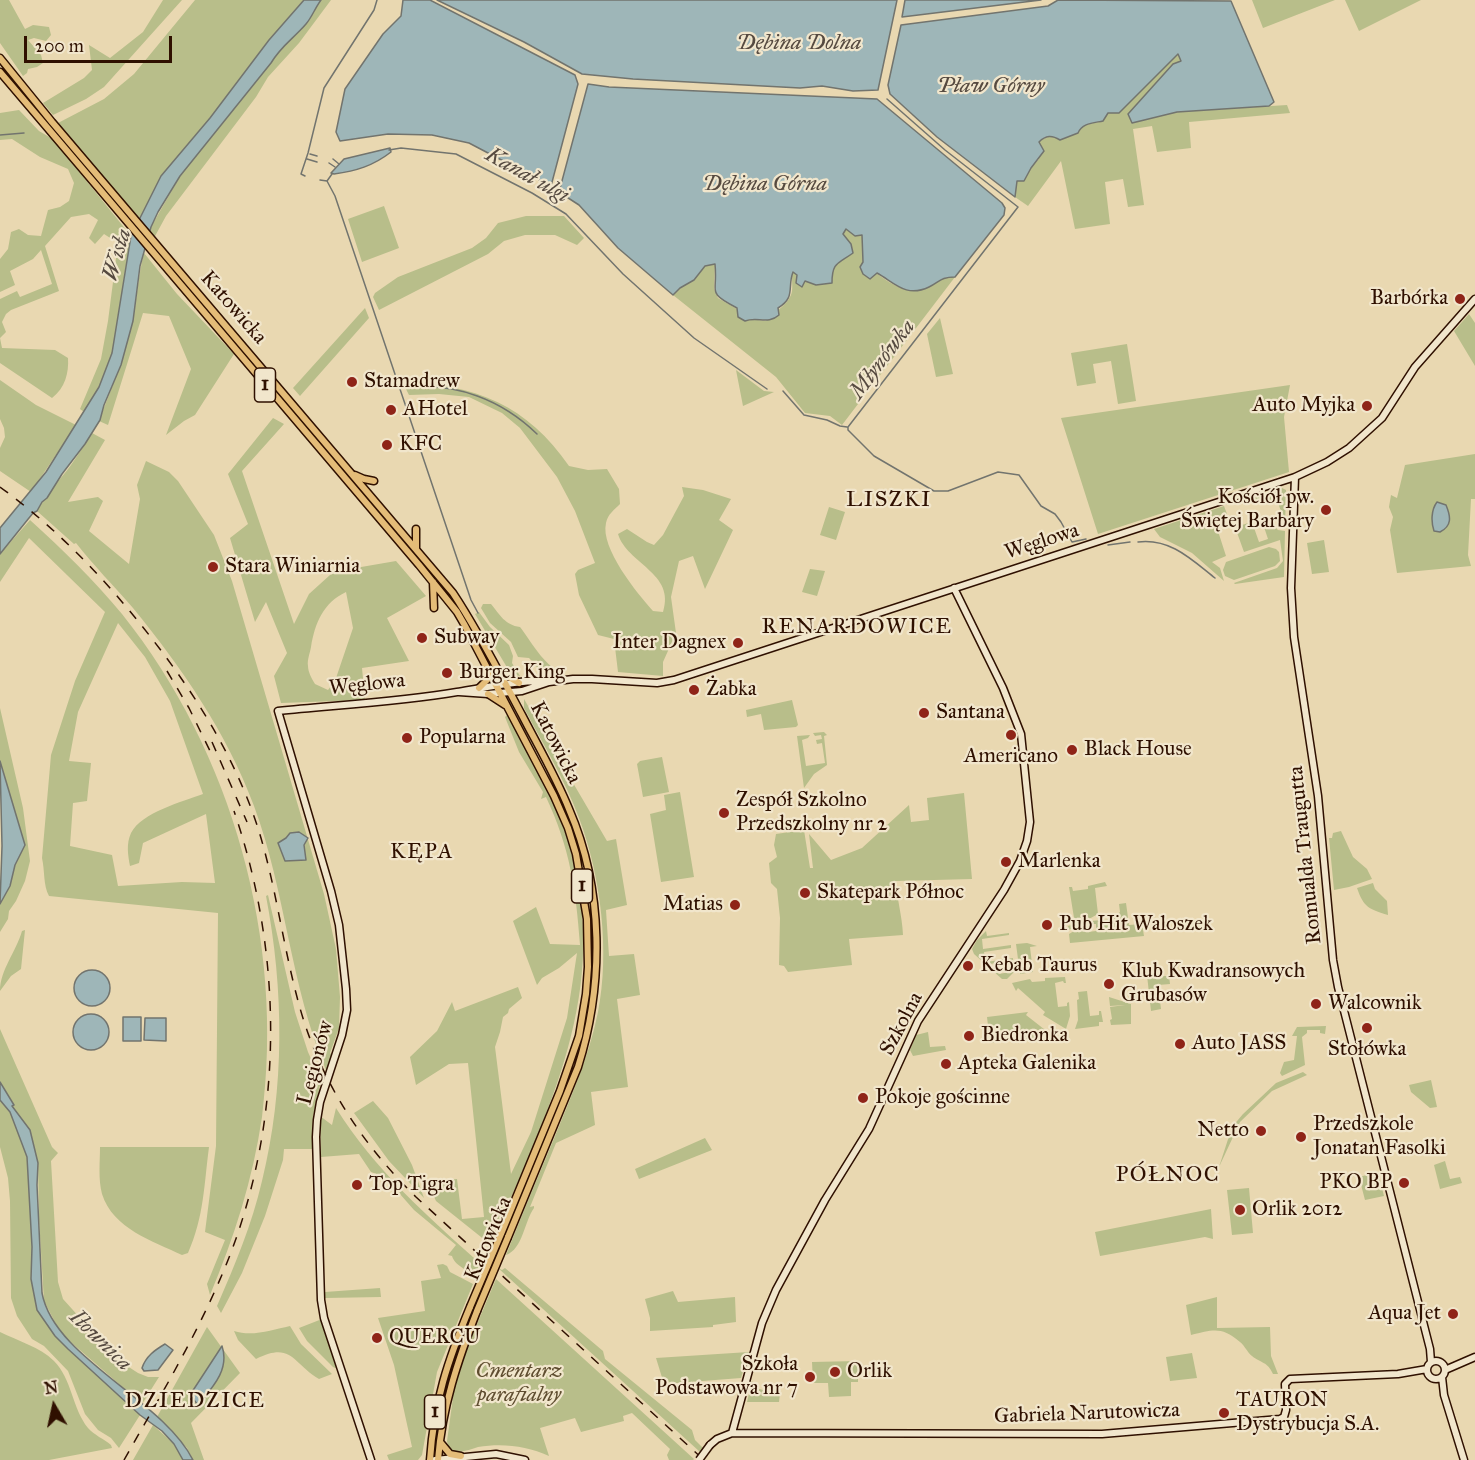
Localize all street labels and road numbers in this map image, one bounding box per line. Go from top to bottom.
street label: Katowicka [194,266,272,350]
road number: 1 [254,368,276,402]
street label: Węglowa [1002,518,1082,566]
street label: Węglowa [328,668,406,702]
street label: Katowicka [524,698,586,788]
street label: Romualda Traugutta [1284,765,1328,945]
road number: 1 [572,869,592,903]
street label: Szkolna [875,988,929,1060]
street label: Legionów [293,1018,339,1108]
street label: Katowicka [460,1193,518,1285]
road number: 1 [424,1395,446,1429]
street label: Gabriela Narutowicza [994,1398,1180,1430]

